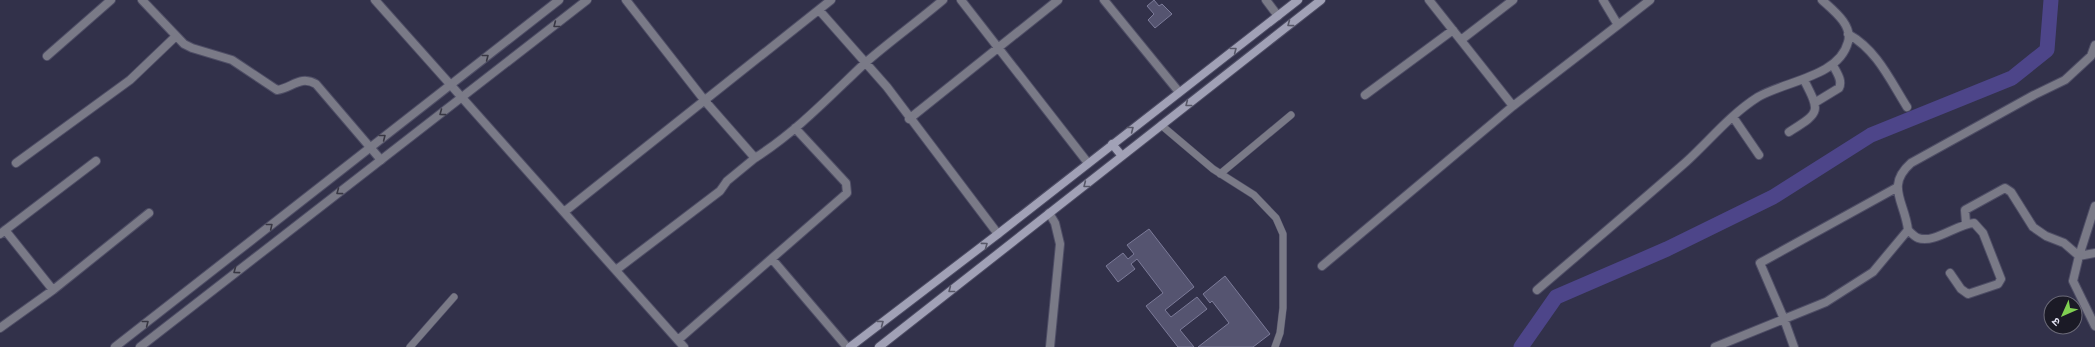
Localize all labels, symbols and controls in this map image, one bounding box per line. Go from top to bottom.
one-way arrow [1288,19,1295,26]
one-way arrow [554,20,561,27]
one-way arrow [1229,47,1236,54]
one-way arrow [482,55,489,62]
one-way arrow [1186,100,1193,107]
one-way arrow [440,108,447,115]
one-way arrow [1126,127,1133,134]
one-way arrow [379,134,386,141]
one-way arrow [1084,180,1091,187]
one-way arrow [337,187,344,194]
one-way arrow [266,224,273,231]
one-way arrow [980,242,987,249]
one-way arrow [234,266,241,273]
one-way arrow [948,286,955,293]
north arrow [2043,295,2083,335]
text: उ [2048,314,2064,329]
one-way arrow [141,321,148,328]
one-way arrow [877,321,884,328]

